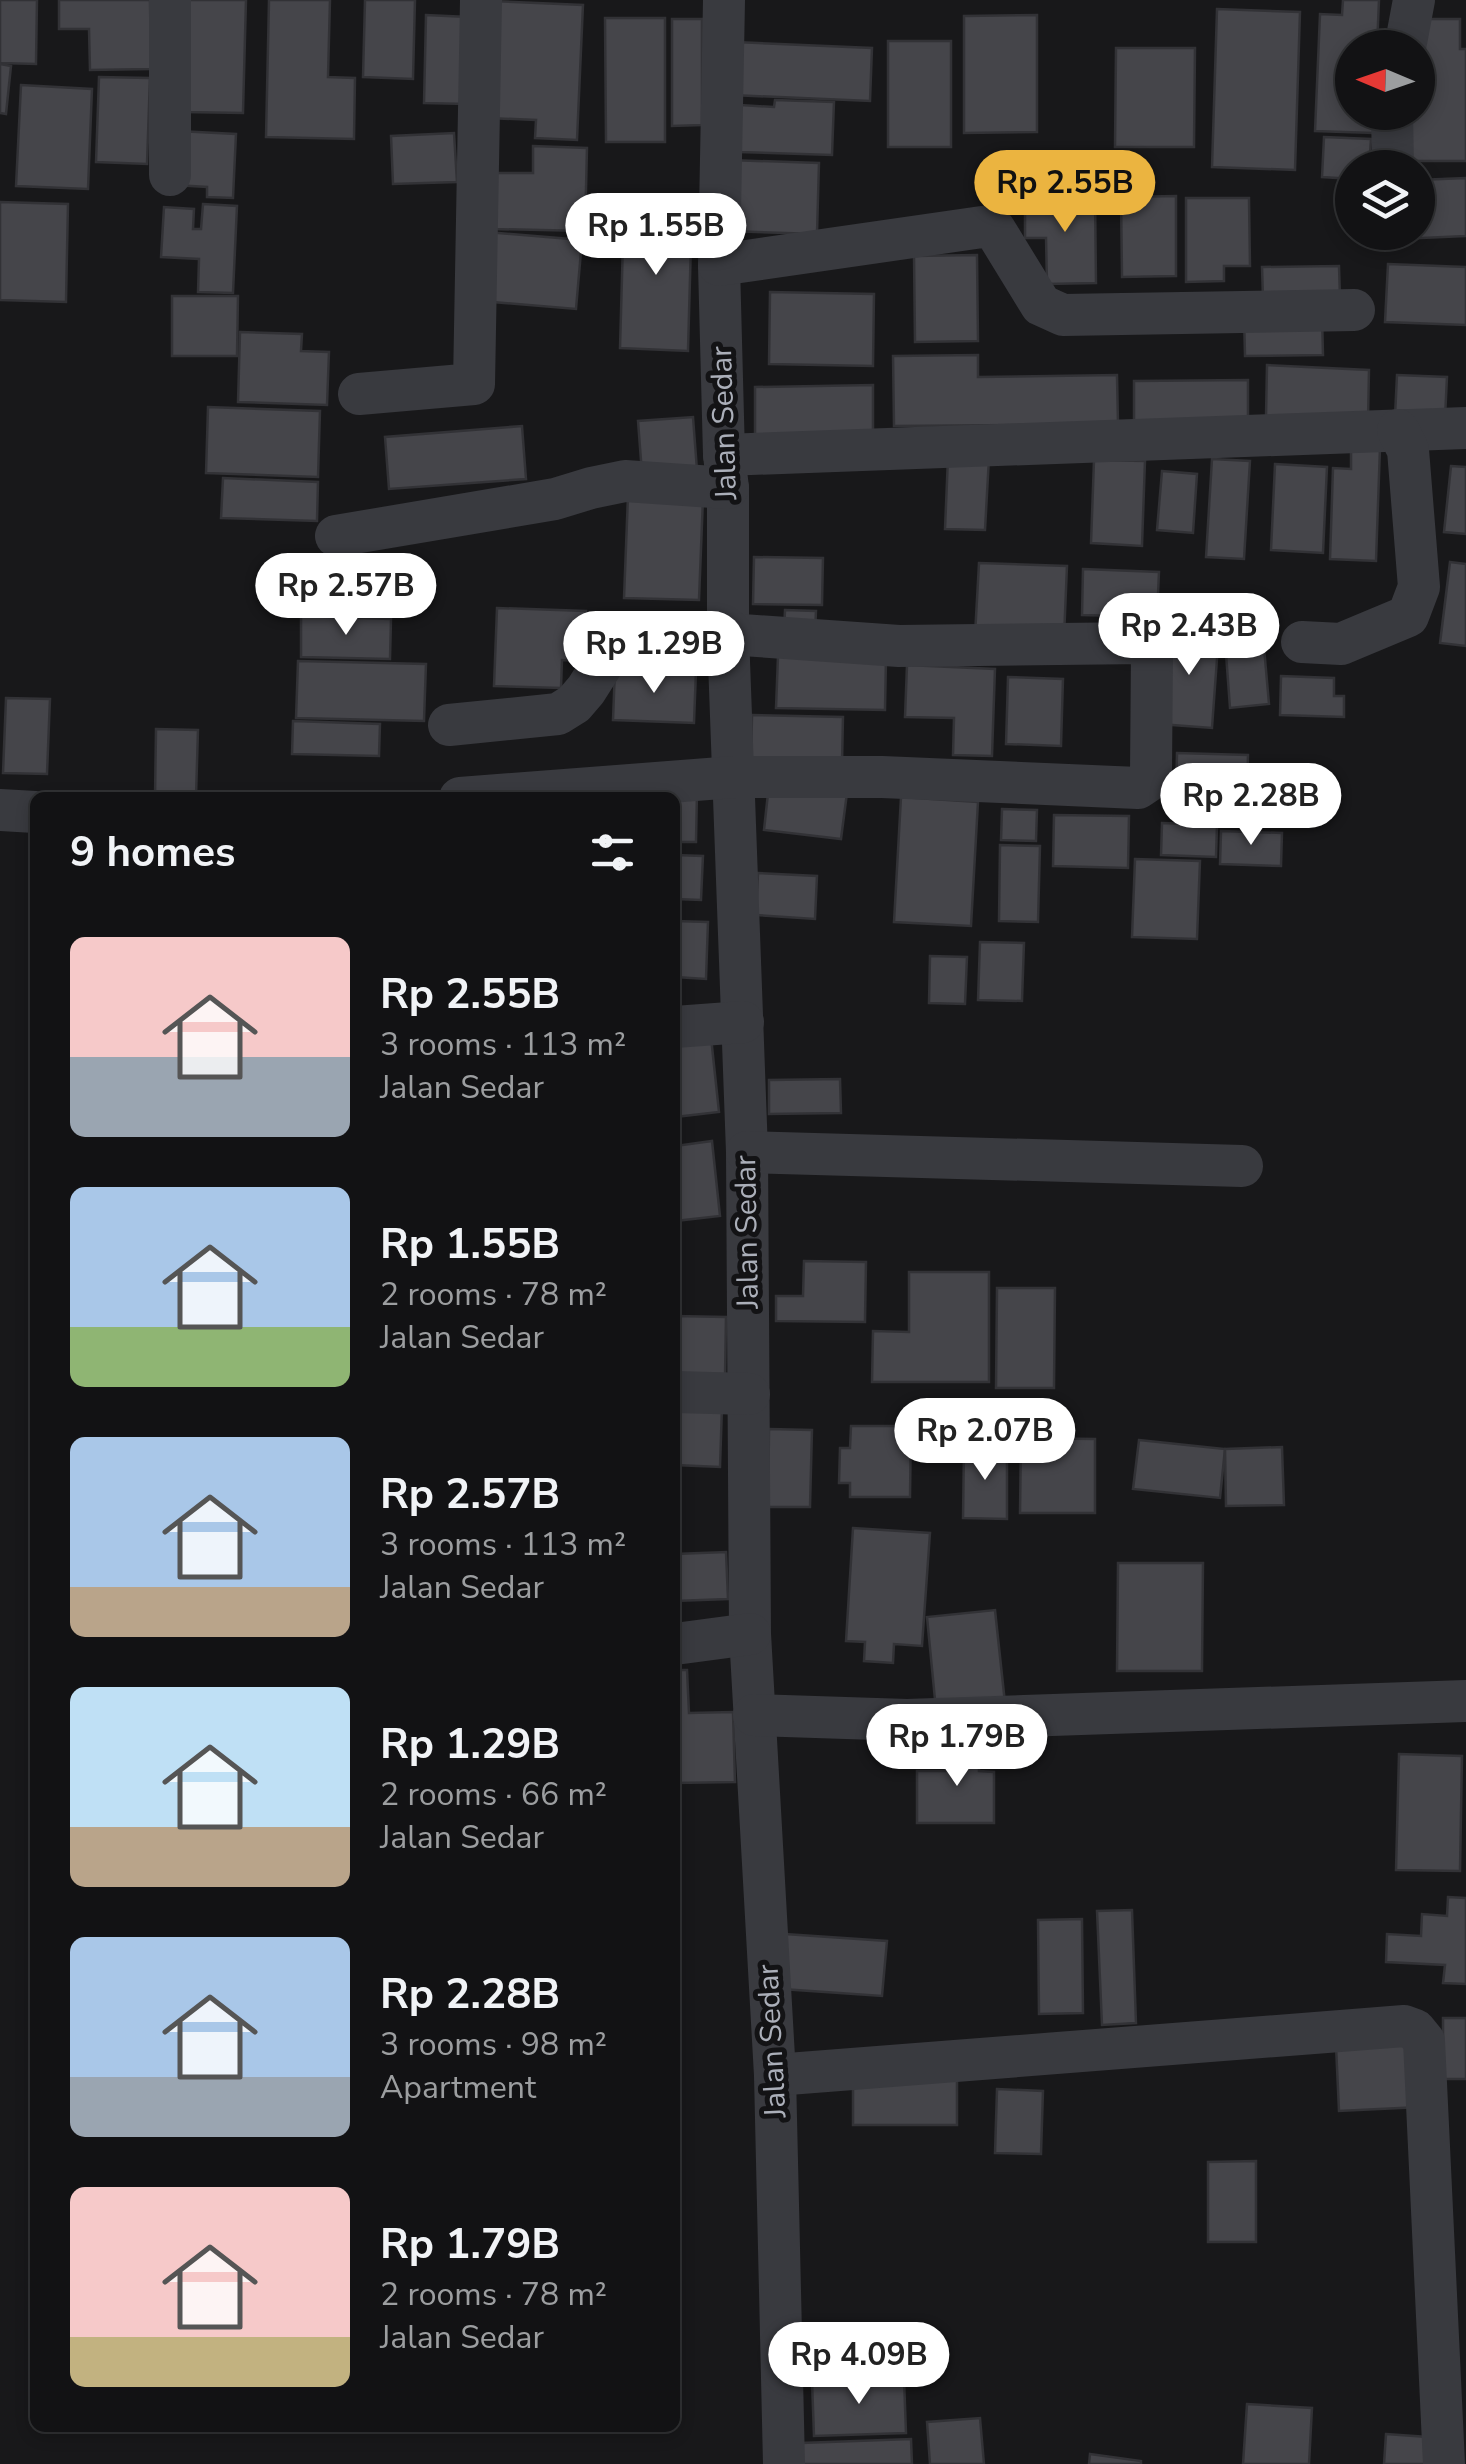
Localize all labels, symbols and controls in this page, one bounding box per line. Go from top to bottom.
north arrow [1335,30,1435,130]
map controls [1335,30,1435,250]
pin: Rp 2.55B [962,150,1168,235]
button: layers [1335,150,1435,250]
text: Rp 2.55B [996,161,1134,204]
pin: Rp 1.55B [553,193,759,278]
text: Rp 1.55B [587,204,725,247]
street label: Jalan Sedar [701,345,747,502]
pin: Rp 2.57B [243,553,449,638]
text: Rp 2.57B [277,564,415,607]
pin: Rp 2.43B [1086,593,1292,678]
text: Rp 2.43B [1120,604,1258,647]
pin: Rp 1.29B [551,611,757,696]
text: Rp 1.29B [585,622,723,665]
pin: Rp 2.28B [1148,763,1354,848]
text: Rp 2.28B [1182,774,1320,817]
text: 9 homes [70,824,235,881]
icon: filters [585,825,640,880]
text: Rp 2.55B [380,966,560,1023]
icon: home [150,977,270,1097]
text: 3 rooms · 113 m² [380,1023,626,1066]
text: Jalan Sedar [380,1066,544,1109]
street label: Jalan Sedar [725,1155,769,1310]
text: Rp 1.55B [380,1216,560,1273]
icon: home [150,1227,270,1347]
text: 2 rooms · 78 m² [380,1273,607,1316]
text: Jalan Sedar [380,1316,544,1359]
pin: Rp 2.07B [882,1398,1088,1483]
text: Rp 2.07B [916,1409,1054,1452]
text: Rp 2.57B [380,1466,560,1523]
icon: home [150,1477,270,1597]
text: 3 rooms · 113 m² [380,1523,626,1566]
text: Jalan Sedar [380,1566,544,1609]
pin: Rp 1.79B [854,1704,1060,1789]
text: Rp 1.79B [888,1715,1026,1758]
text: Rp 1.29B [380,1716,560,1773]
icon: home [150,1727,270,1847]
text: 2 rooms · 66 m² [380,1773,607,1816]
text: Jalan Sedar [380,1816,544,1859]
street label: Jalan Sedar [747,1963,797,2120]
text: Rp 2.28B [380,1966,560,2023]
icon: home [150,1977,270,2097]
text: 3 rooms · 98 m² [380,2023,607,2066]
text: Apartment [380,2066,536,2109]
text: Rp 1.79B [380,2216,560,2273]
icon: home [150,2227,270,2347]
text: 2 rooms · 78 m² [380,2273,607,2316]
text: Jalan Sedar [380,2316,544,2359]
pin: Rp 4.09B [756,2322,962,2407]
text: Rp 4.09B [790,2333,928,2376]

